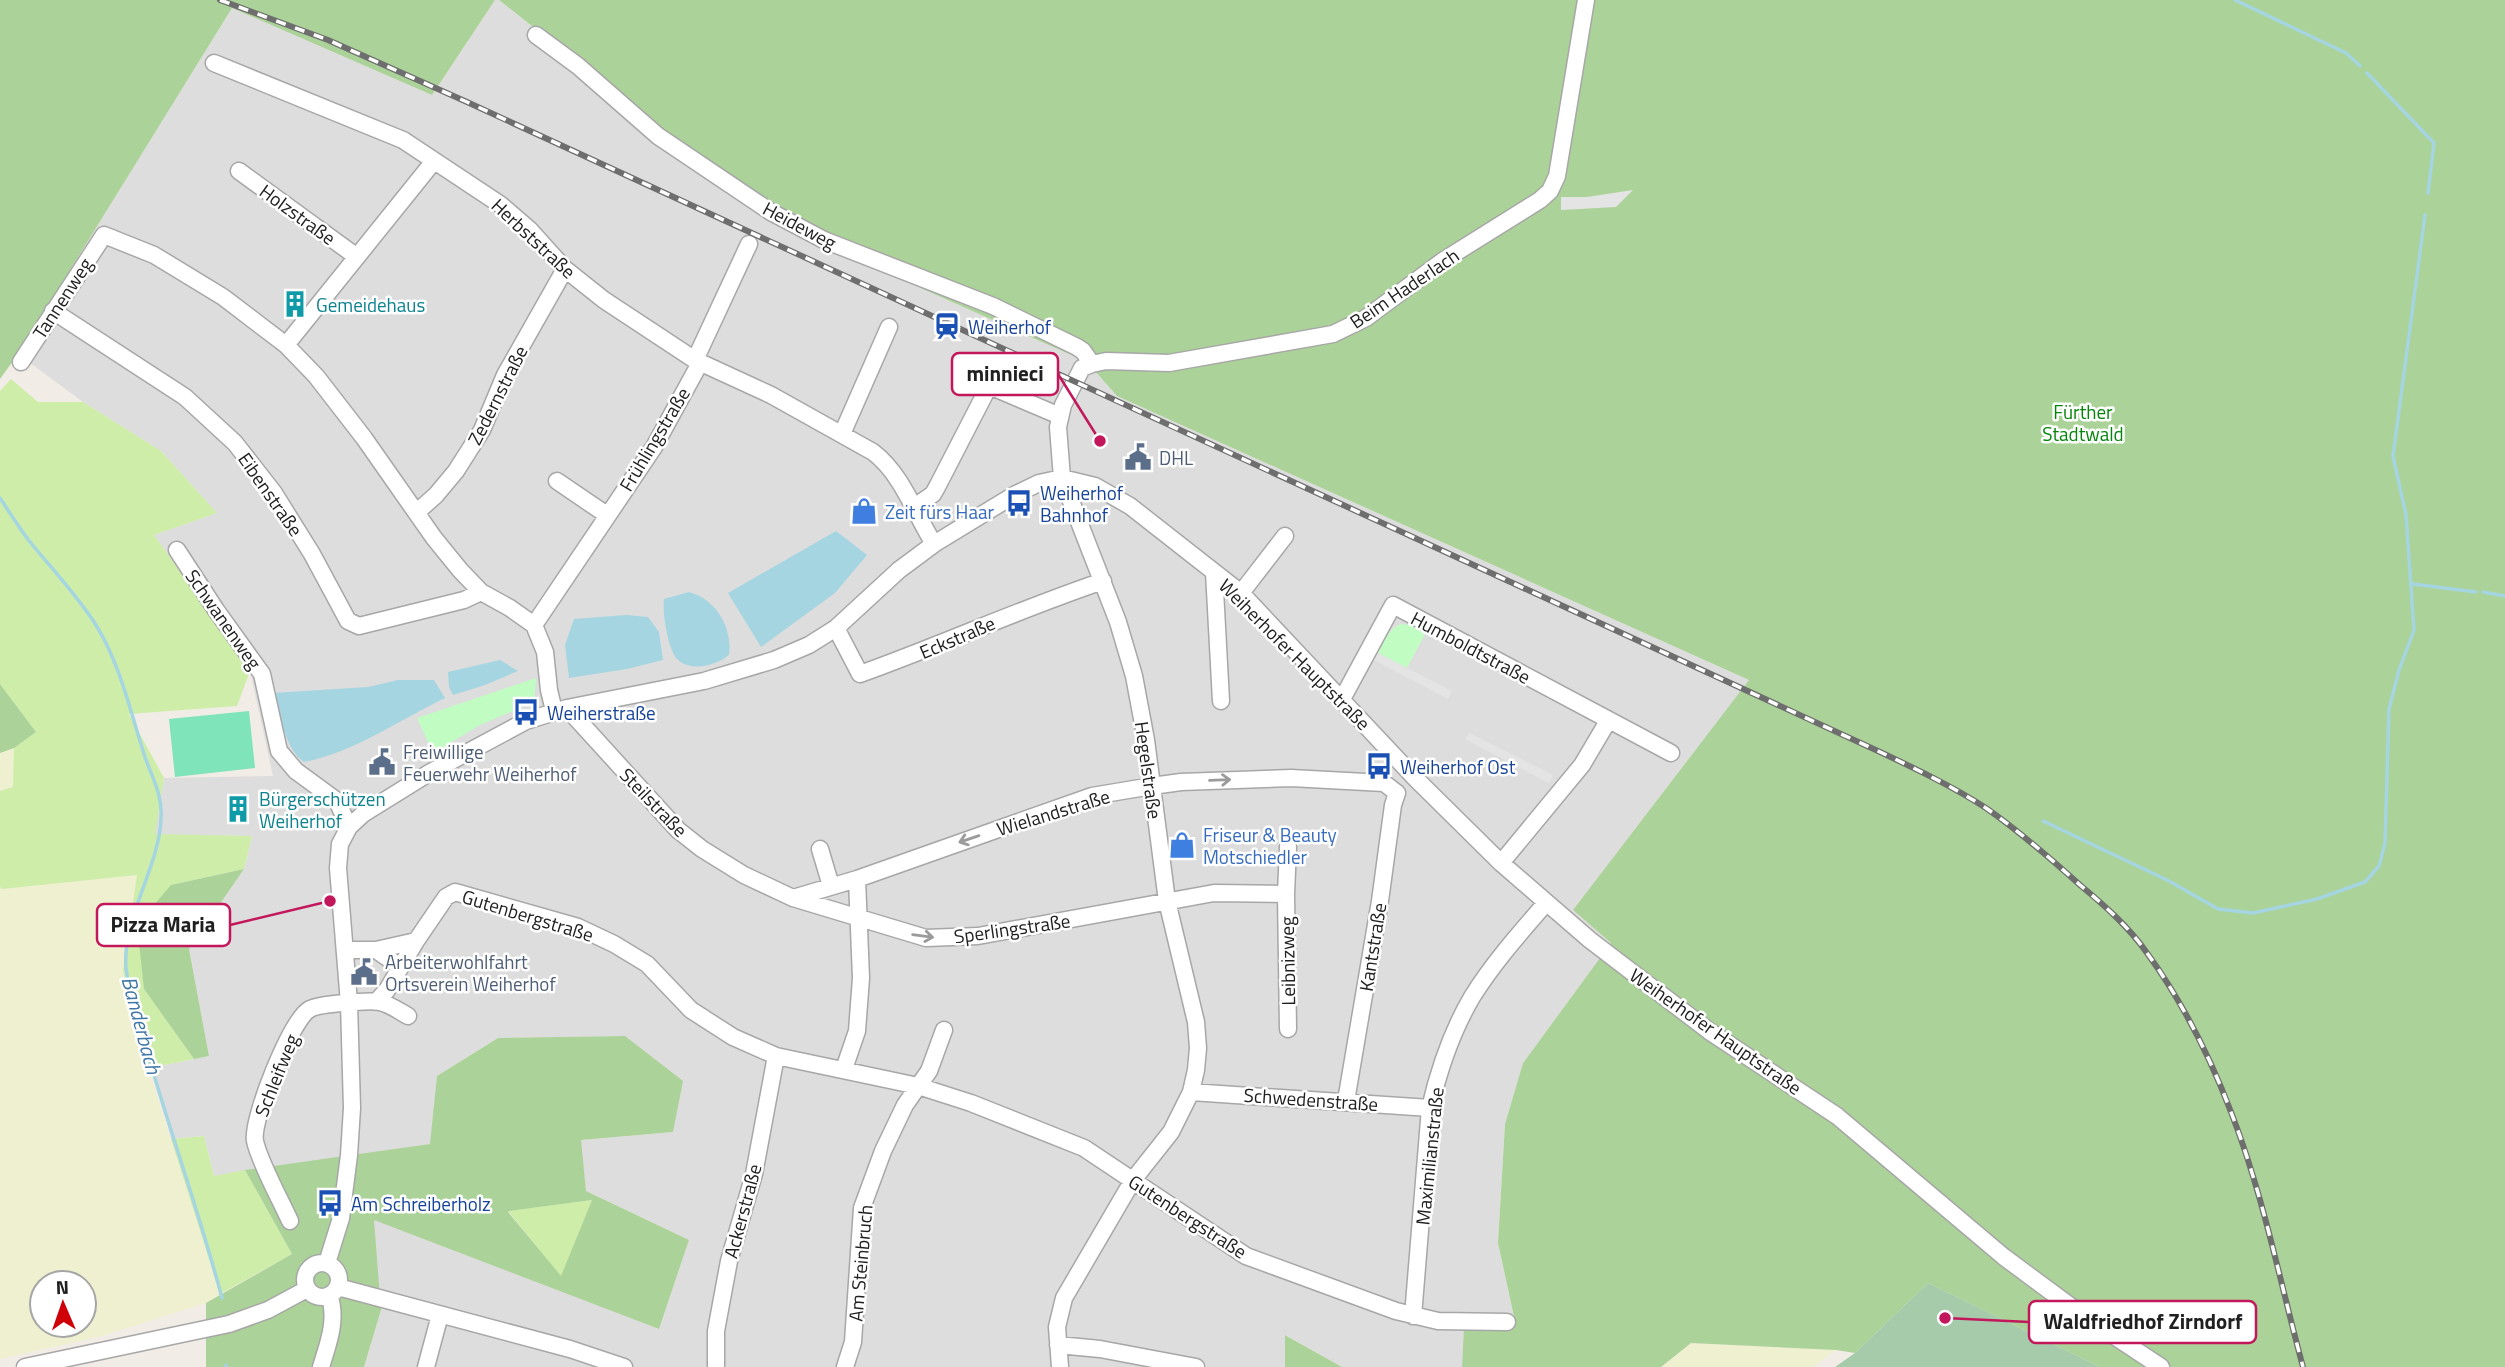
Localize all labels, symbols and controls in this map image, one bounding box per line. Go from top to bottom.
street label: Holzstraße [254,176,342,252]
street label: Herbststraße [485,191,583,285]
street label: Heideweg [758,193,842,257]
street label: Beim Haderlach [1343,241,1465,335]
street label: Tannenweg [25,251,99,344]
building icon: Gemeidehaus [280,289,310,319]
place label: Gemeidehaus [316,290,425,319]
station icon: Weiherhof [932,311,962,341]
place label: Weiherhof [968,312,1052,341]
street label: Zedernstraße [460,340,534,450]
callout: minnieci [952,353,1058,395]
text: minnieci [966,357,1044,389]
street label: Frühlingstraße [611,381,697,497]
park label: Fürther Stadtwald [2042,397,2124,448]
public building icon: DHL [1123,442,1153,472]
place label: DHL [1159,443,1193,472]
street label: Eibenstraße [231,446,311,542]
place label: Weiherhof Bahnhof [1040,478,1124,529]
bus stop icon: Weiherhof Bahnhof [1004,488,1034,518]
shop icon: Zeit fürs Haar [849,496,879,526]
place label: Zeit fürs Haar [885,497,994,526]
street label: Schwanenweg [179,563,269,675]
street label: Weiherhofer Hauptstraße [1212,571,1378,737]
street label: Humboldtstraße [1406,603,1536,691]
street label: Eckstraße [915,608,999,666]
bus stop icon: Weiherstraße [511,697,541,727]
place label: Weiherstraße [547,698,656,727]
street label: Hegelstraße [1128,719,1170,821]
place label: Freiwillige Feuerwehr Weiherhof [403,737,577,788]
public building icon: Freiwillige Feuerwehr Weiherhof [367,747,397,777]
bus stop icon: Weiherhof Ost [1364,751,1394,781]
place label: Weiherhof Ost [1400,752,1516,781]
street label: Steilstraße [613,761,695,843]
one-way arrow [1208,774,1231,787]
street label: Wielandstraße [993,781,1113,843]
place label: Bürgerschützen Weiherhof [259,784,386,835]
building icon: Bürgerschützen Weiherhof [223,794,253,824]
place label: Friseur & Beauty Motschiedler [1203,820,1337,871]
shop icon: Friseur & Beauty Motschiedler [1167,830,1197,860]
one-way arrow [959,834,981,846]
street label: Gutenbergstraße [459,881,597,949]
street label: Kantstraße [1351,901,1393,993]
callout: Pizza Maria [97,904,230,946]
street label: Sperlingstraße [952,905,1072,951]
text: Pizza Maria [111,908,216,940]
street label: Leibnizweg [1272,916,1302,1006]
one-way arrow [911,930,934,943]
place label: Arbeiterwohlfahrt Ortsverein Weiherhof [385,947,556,998]
public building icon: Arbeiterwohlfahrt Ortsverein Weiherhof [349,957,379,987]
street label: Weiherhofer Hauptstraße [1624,960,1808,1102]
water label: Banderbach [114,973,171,1078]
street label: Schleifweg [246,1029,306,1121]
street label: Schwedenstraße [1243,1080,1379,1118]
street label: Maximilianstraße [1407,1086,1451,1226]
street label: Ackerstraße [715,1161,769,1261]
street label: Gutenbergstraße [1123,1167,1253,1265]
bus stop icon: Am Schreiberholz [315,1188,345,1218]
place label: Am Schreiberholz [351,1189,491,1218]
street label: Am Steinbruch [840,1203,880,1323]
north arrow [28,1269,98,1339]
text: N [55,1272,69,1301]
callout: Waldfriedhof Zirndorf [2029,1301,2256,1343]
text: Waldfriedhof Zirndorf [2043,1305,2243,1337]

